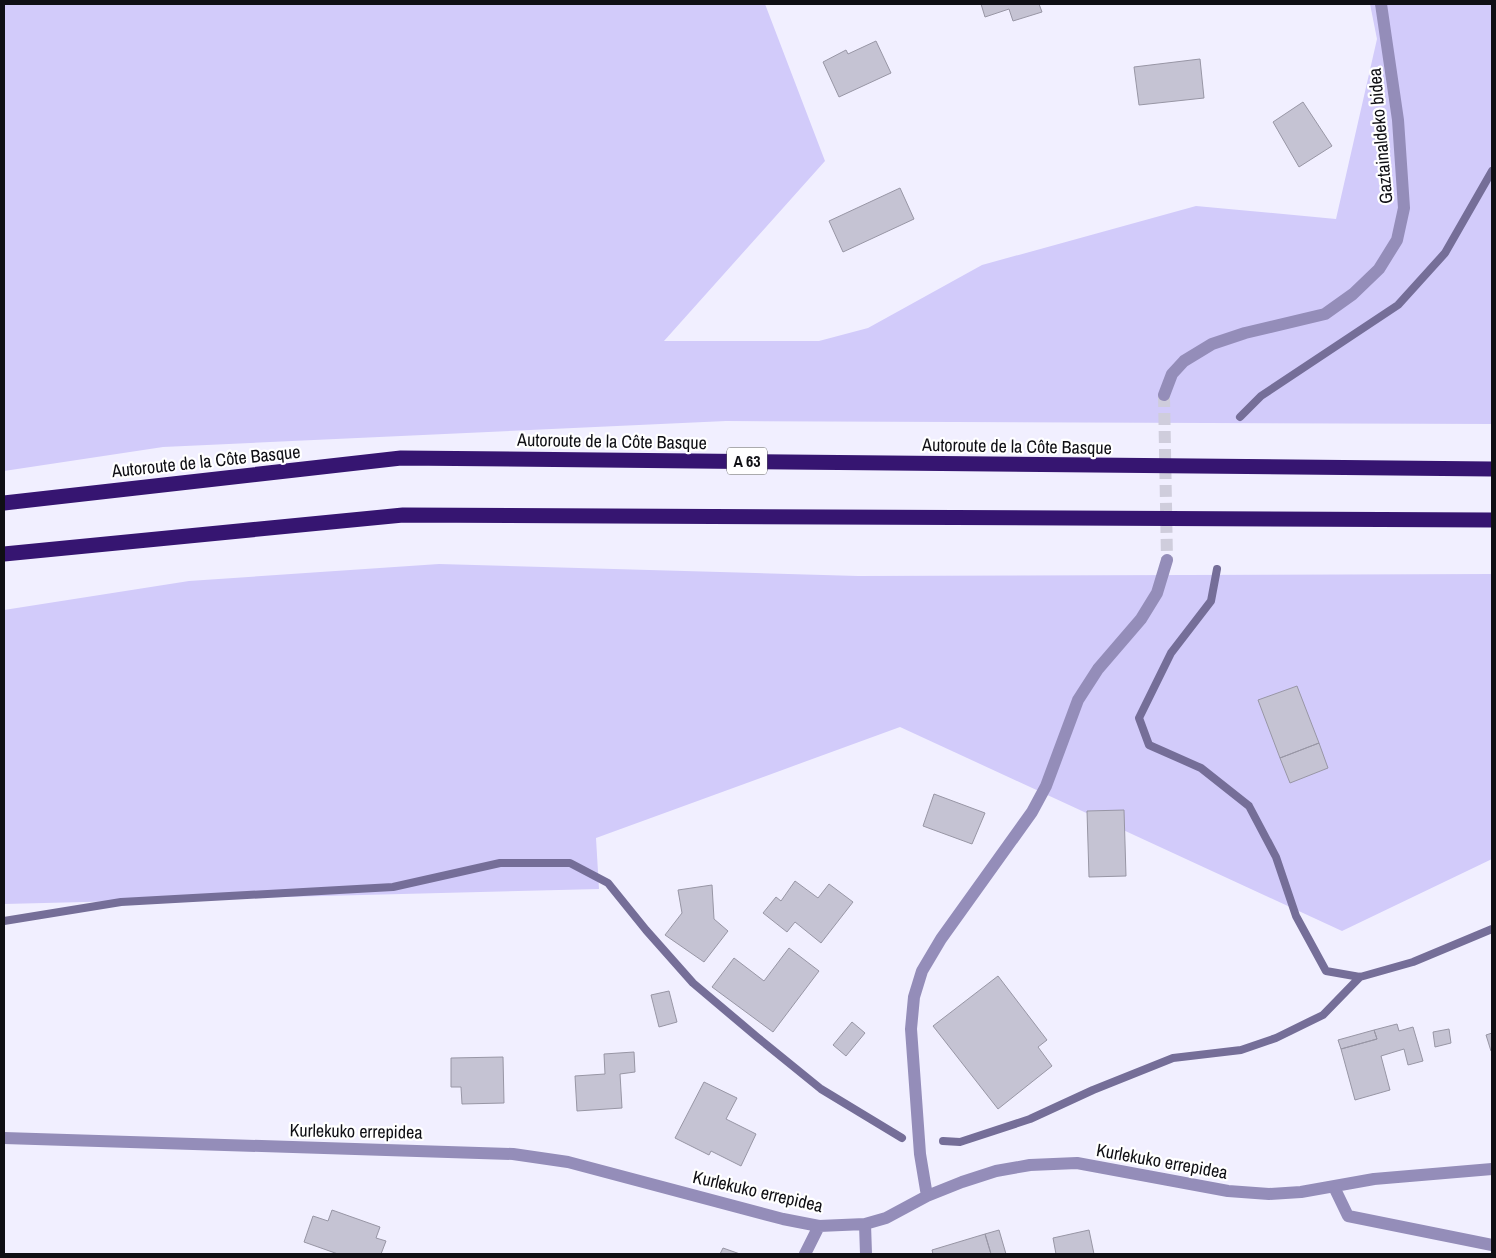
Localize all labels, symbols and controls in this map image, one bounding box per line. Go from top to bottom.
street label: Gaztainaldeko bidea [1362,67,1398,205]
street label: Autoroute de la Côte Basque [516,427,707,455]
street label: Autoroute de la Côte Basque [921,432,1112,460]
street label: Autoroute de la Côte Basque [109,439,302,483]
road number: A 63 [727,448,767,474]
street label: Kurlekuko errepidea [289,1117,423,1145]
street label: Kurlekuko errepidea [1094,1137,1230,1185]
street label: Kurlekuko errepidea [690,1164,826,1218]

